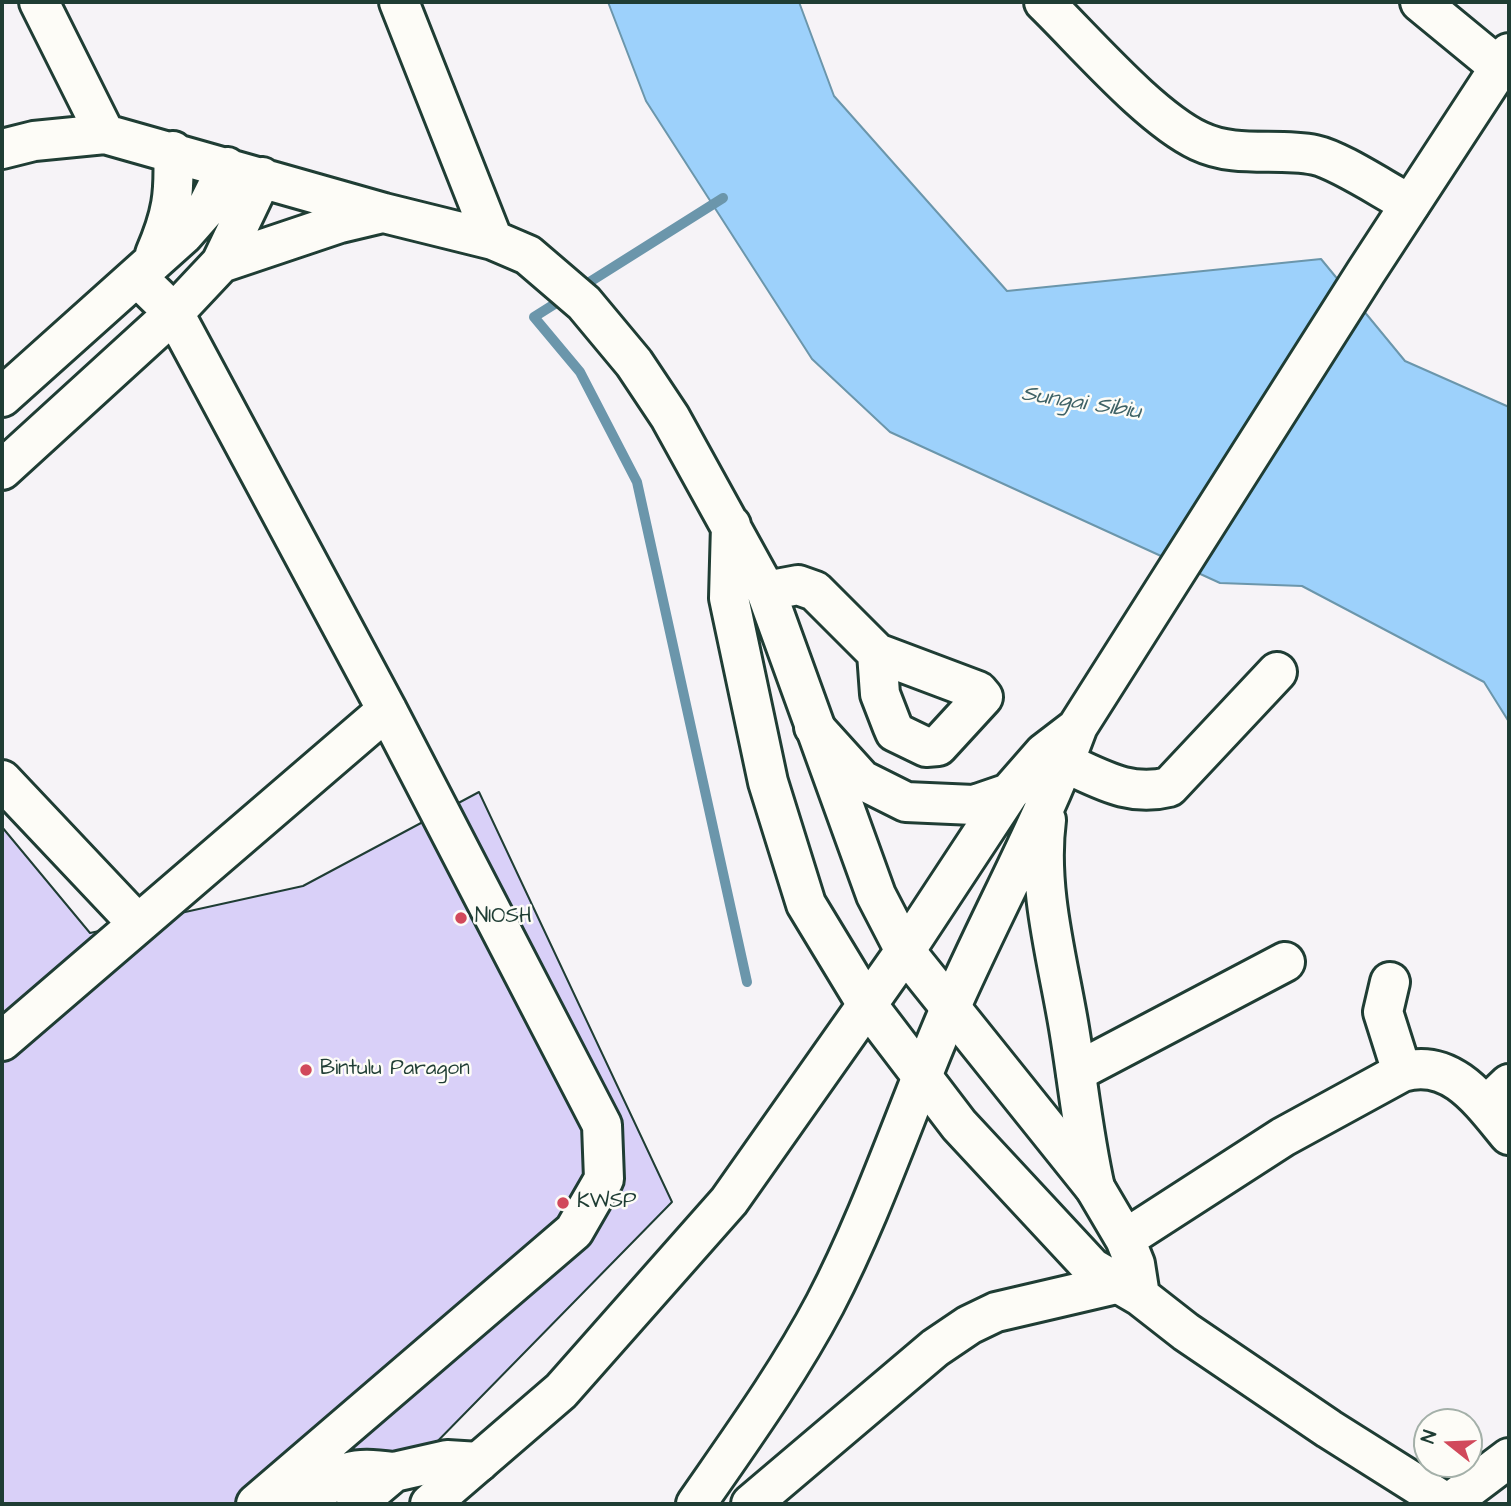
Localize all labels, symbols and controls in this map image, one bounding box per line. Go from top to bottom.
water label: Sungai Sibiu [1019,381,1143,427]
place label: NIOSH [475,905,532,931]
marker: NIOSH [453,910,469,926]
place label: Bintulu Paragon [320,1057,470,1083]
marker: Bintulu Paragon [298,1062,314,1078]
place label: KWSP [577,1190,636,1216]
marker: KWSP [555,1195,571,1211]
north arrow [1413,1408,1483,1478]
text: N [1415,1427,1444,1447]

